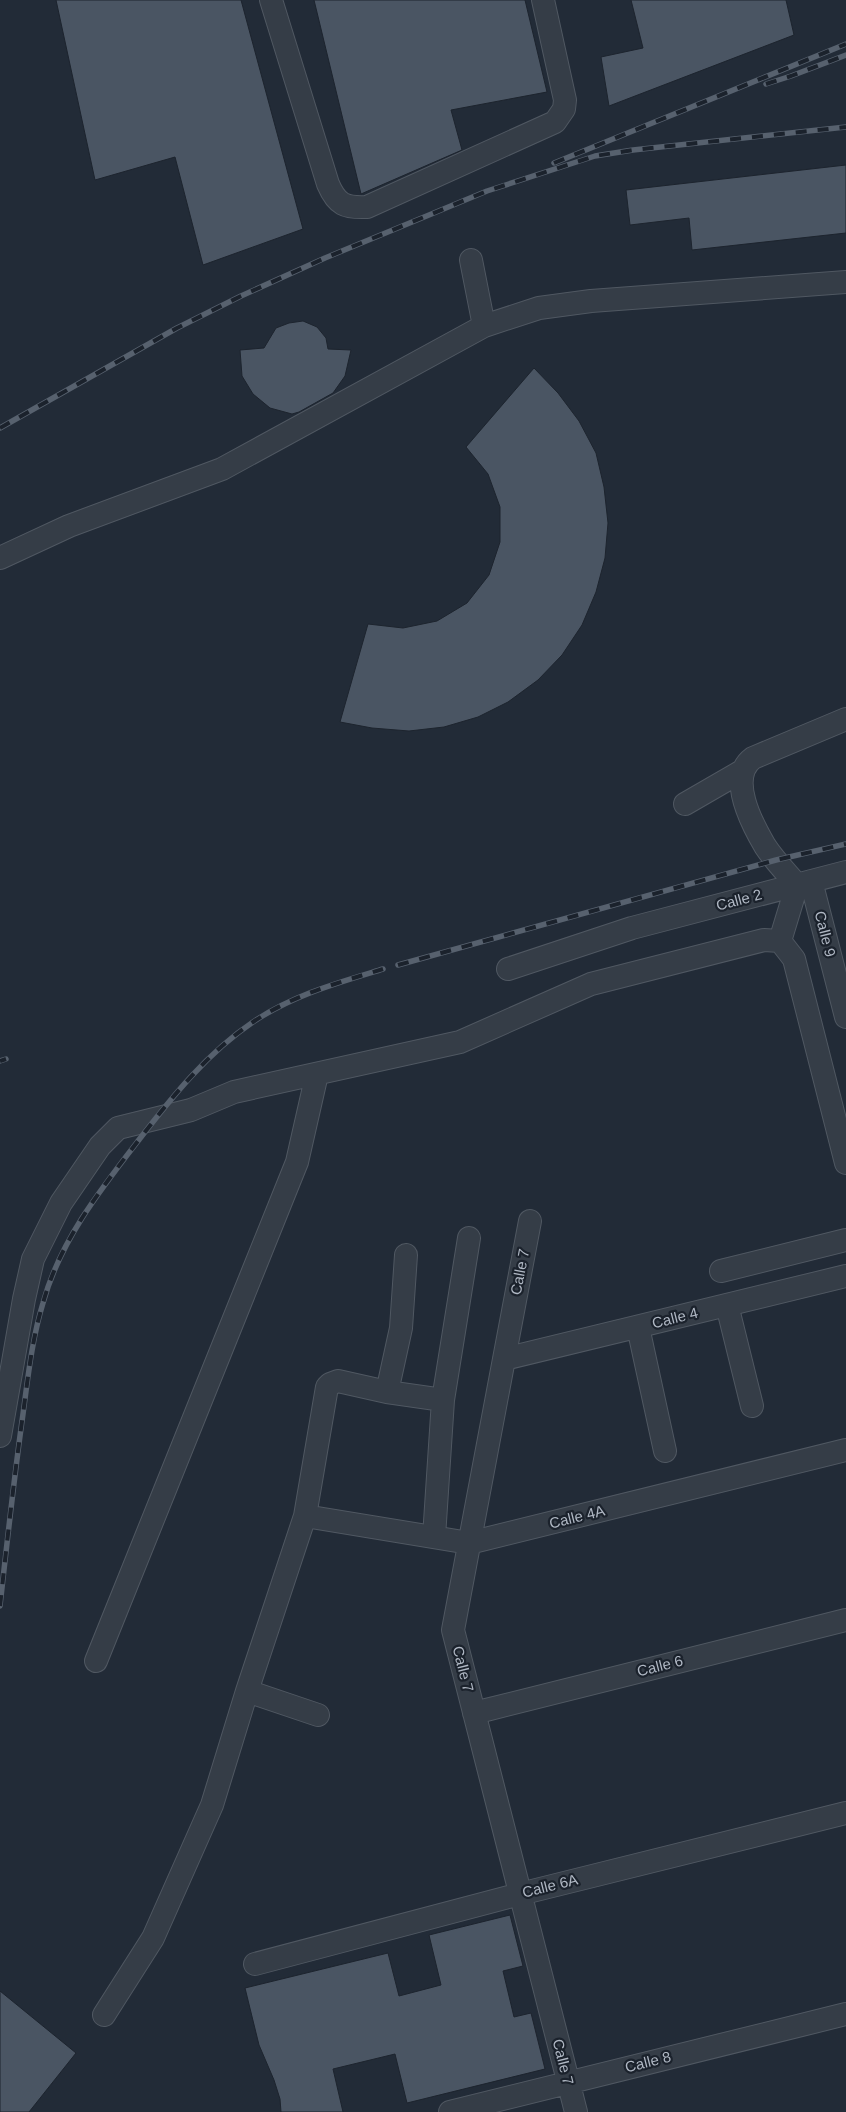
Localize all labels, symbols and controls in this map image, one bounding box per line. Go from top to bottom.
street label: Calle 2 [714,885,764,914]
street label: Calle 9 [812,909,839,959]
street label: Calle 7 [507,1247,532,1296]
street label: Calle 4 [650,1304,700,1331]
street label: Calle 4A [547,1501,606,1532]
street label: Calle 7 [450,1644,477,1694]
street label: Calle 6 [635,1652,685,1679]
street label: Calle 6A [520,1870,579,1901]
street label: Calle 7 [550,2037,577,2087]
street label: Calle 8 [623,2048,673,2075]

